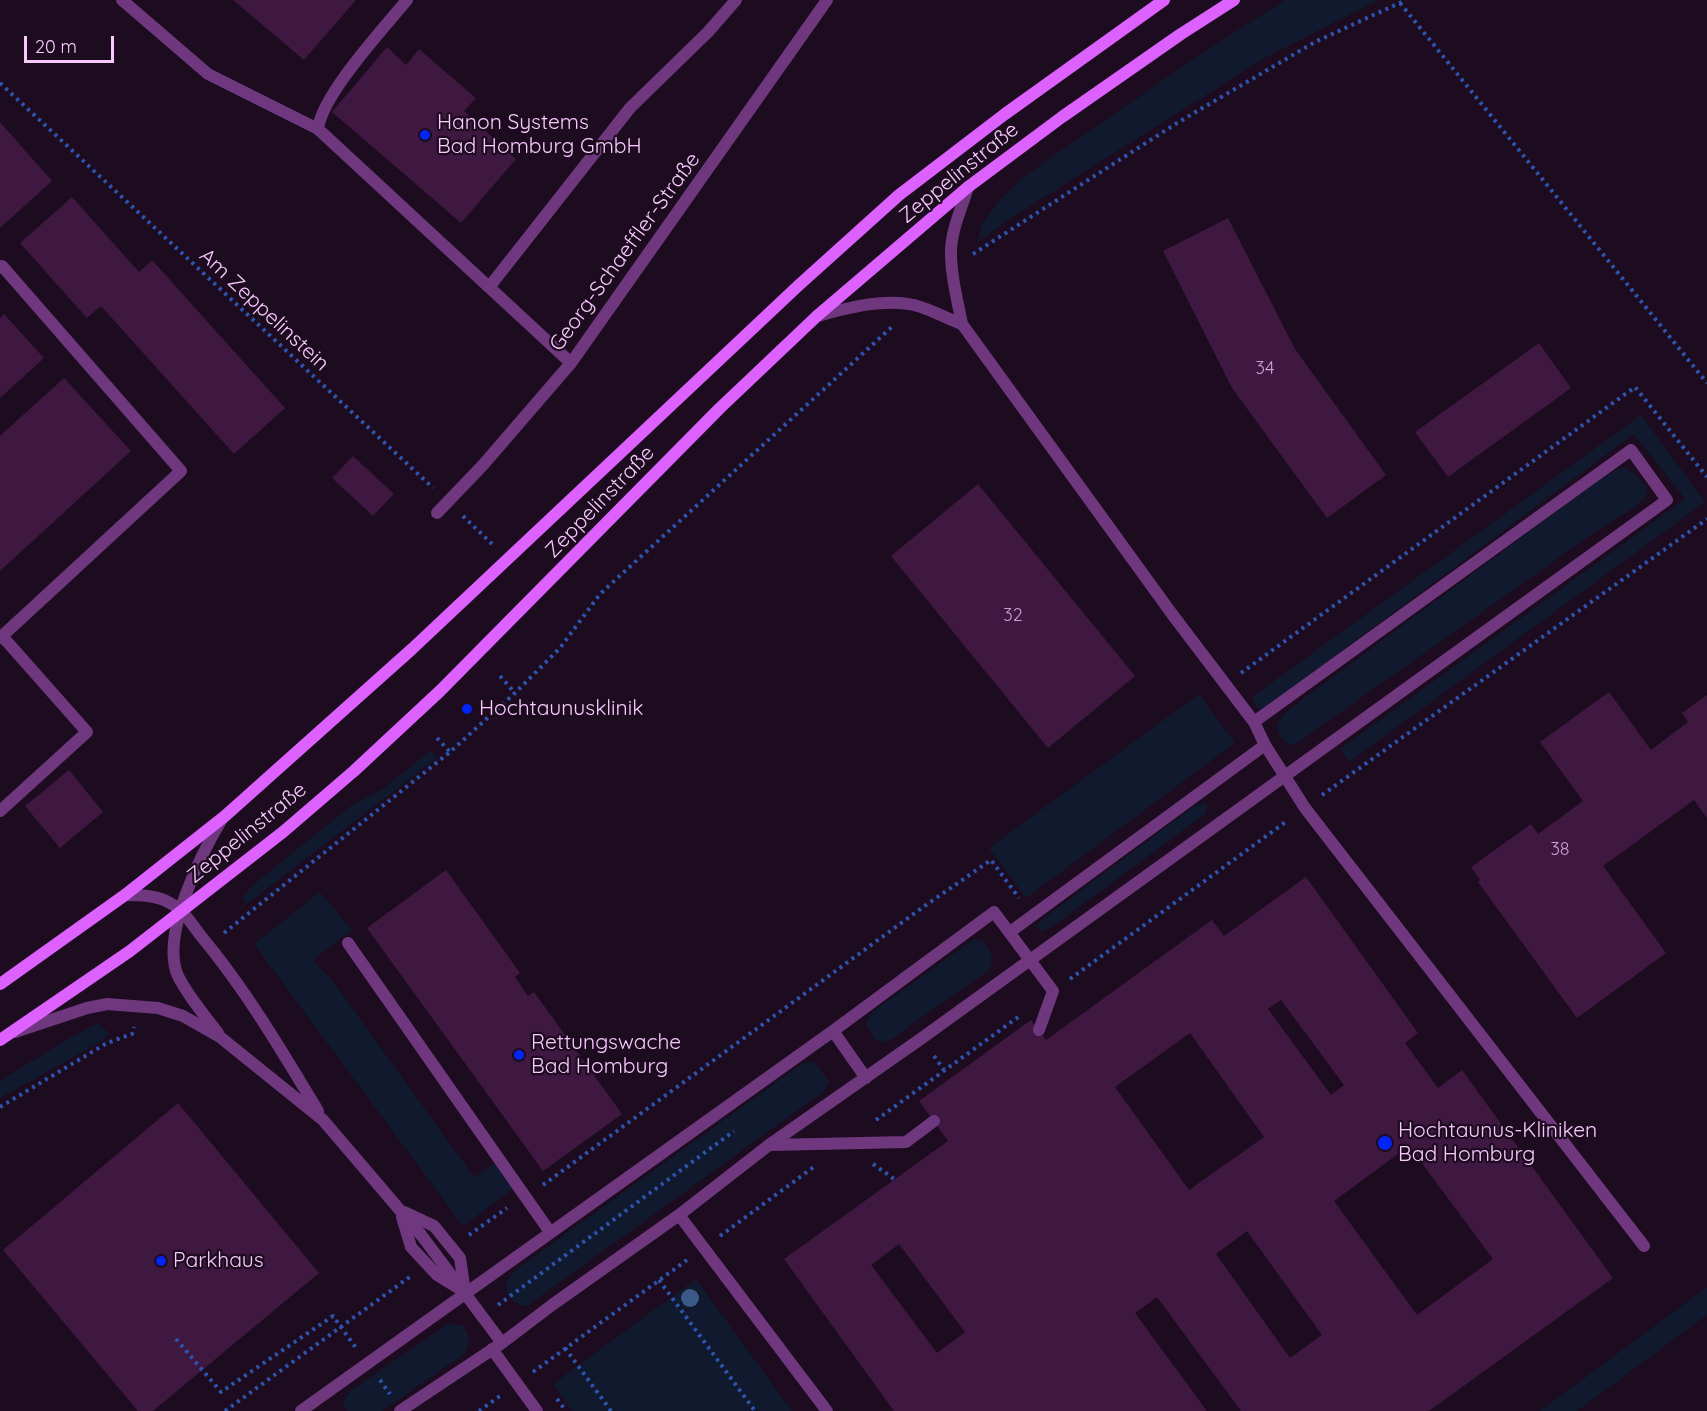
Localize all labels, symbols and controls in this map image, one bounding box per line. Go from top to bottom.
scale bar [27,24,117,62]
text: 20 m [35,35,77,58]
place label: Hanon Systems Bad Homburg GmbH [437,110,642,160]
street label: Zeppelinstraße [894,117,1024,229]
marker: Hanon Systems Bad Homburg GmbH [418,128,432,142]
street label: Georg-Schaeffler-Straße [544,148,706,356]
street label: Am Zeppelinstein [194,244,334,376]
house number: 34 [1256,358,1274,380]
street label: Zeppelinstraße [540,441,660,563]
house number: 32 [1003,605,1023,627]
place label: Hochtaunusklinik [479,696,643,722]
marker: Hochtaunusklinik [460,702,474,716]
street label: Zeppelinstraße [182,777,312,889]
house number: 38 [1550,839,1570,861]
place label: Rettungswache Bad Homburg [531,1030,681,1080]
marker: Rettungswache Bad Homburg [512,1048,526,1062]
place label: Hochtaunus-Kliniken Bad Homburg [1398,1118,1597,1168]
marker: Hochtaunus-Kliniken Bad Homburg [1376,1134,1394,1152]
place label: Parkhaus [173,1248,264,1274]
marker: Parkhaus [154,1254,168,1268]

